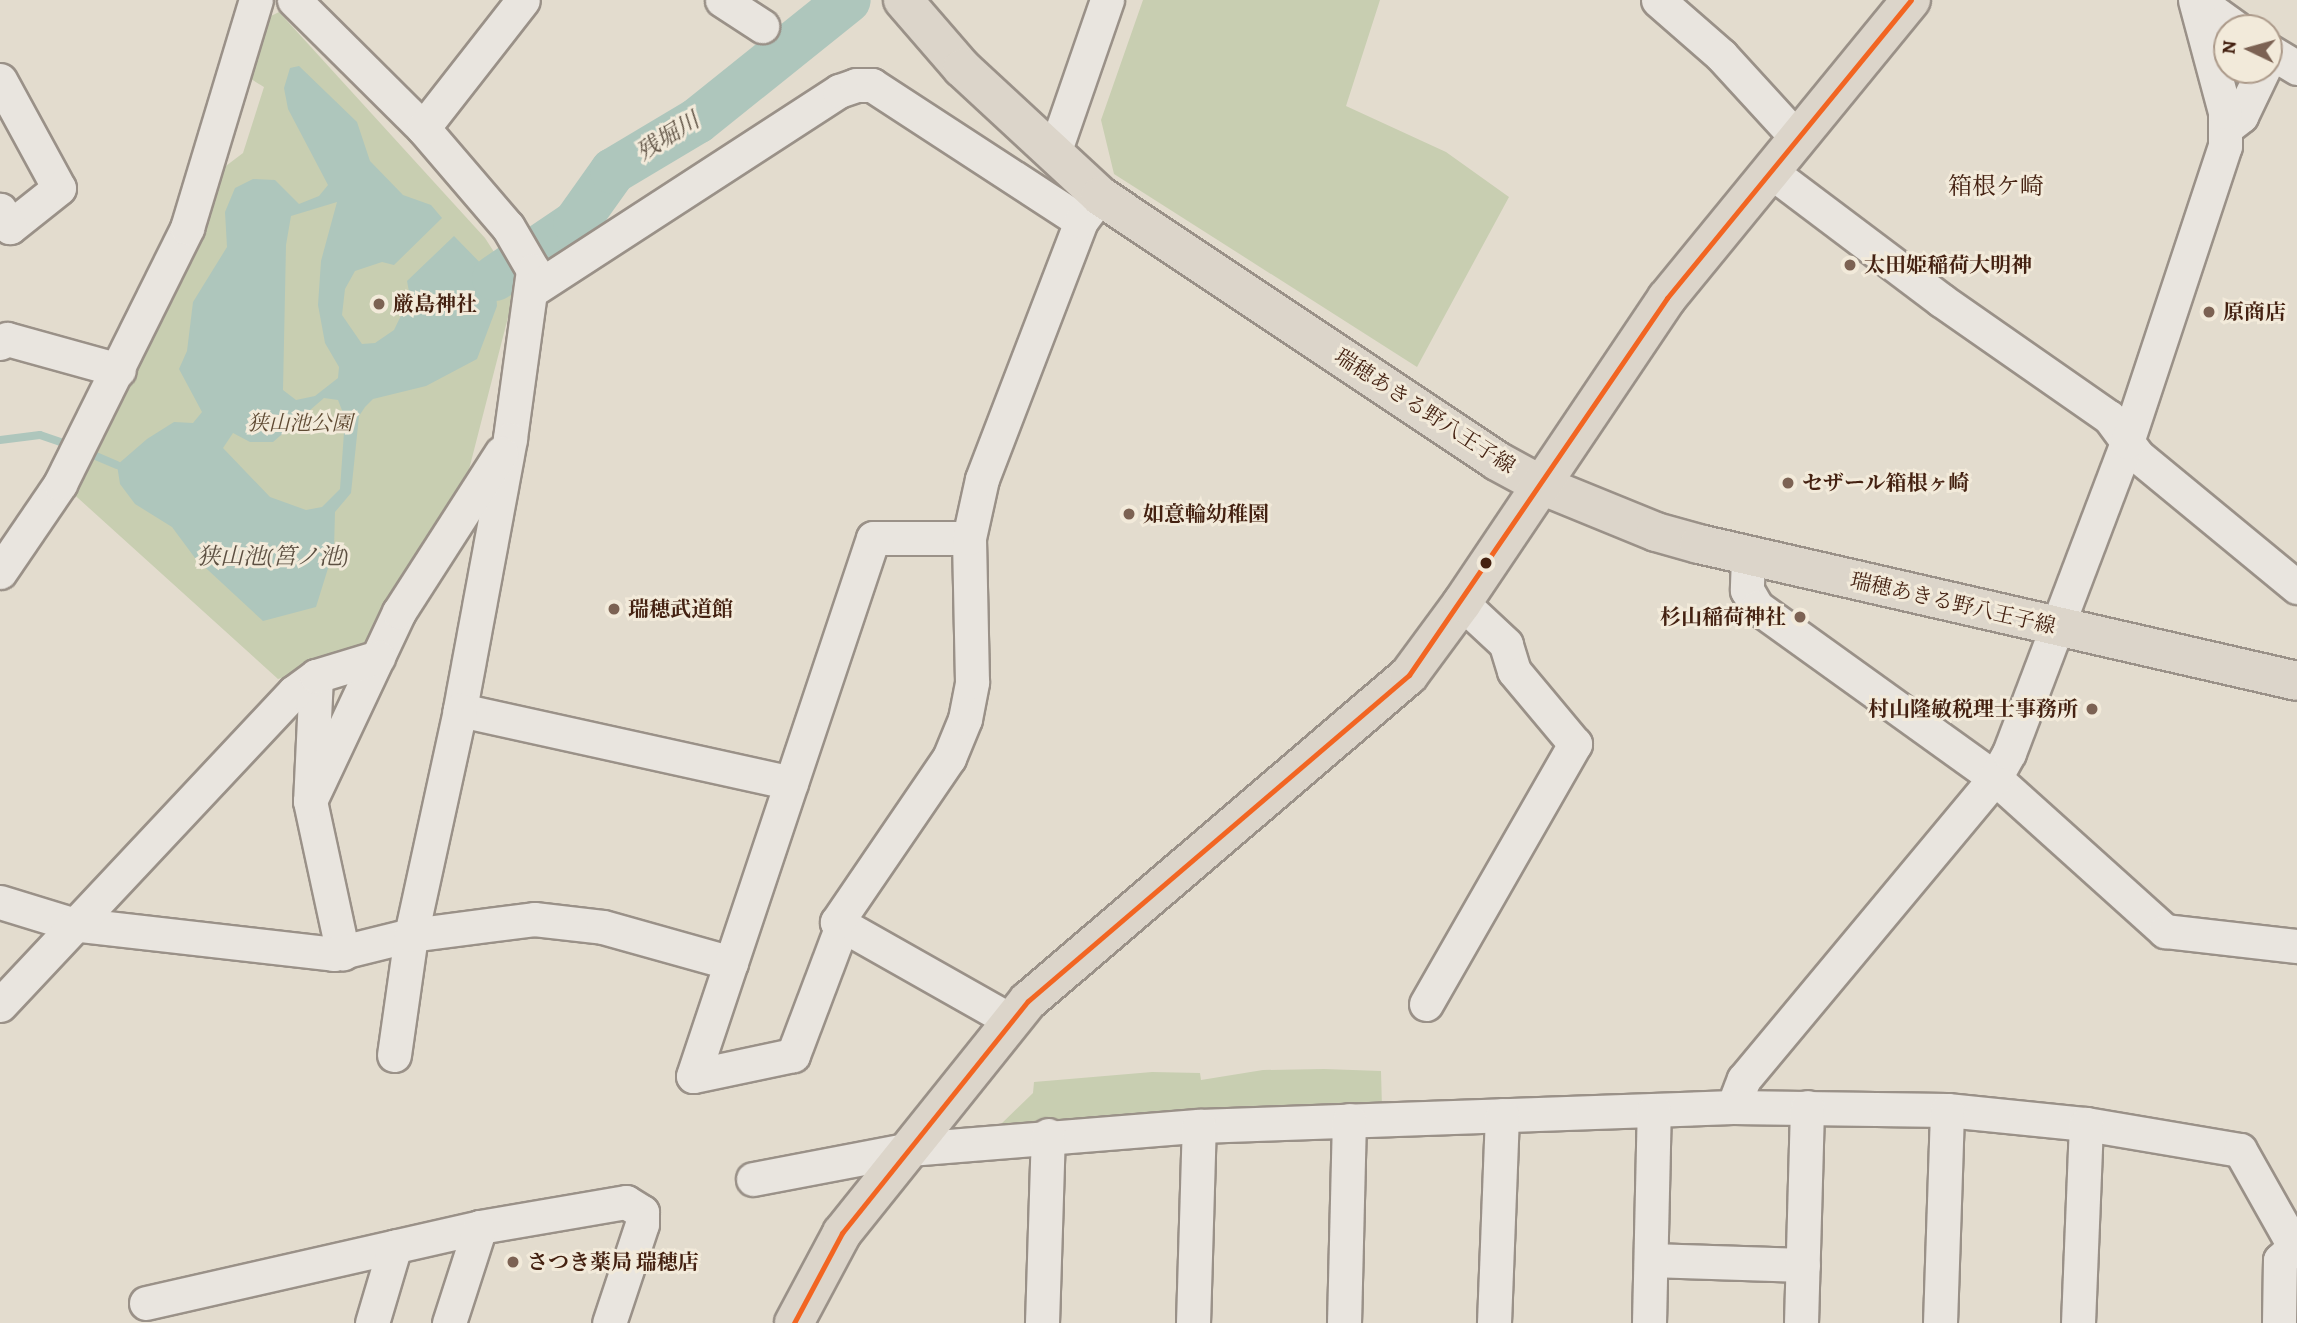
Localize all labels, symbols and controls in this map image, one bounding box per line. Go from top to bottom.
north arrow [2213,14,2283,84]
text: N [2216,39,2243,55]
water label: 残堀川 [631,107,705,167]
district label: 箱根ケ崎 [1948,173,2044,201]
place label: 太田姫稲荷大明神 [1864,252,2032,278]
marker: 太田姫稲荷大明神 [1842,257,1858,273]
place label: 厳島神社 [393,291,477,317]
marker: 厳島神社 [371,296,387,312]
place label: 原商店 [2223,299,2286,325]
marker: 原商店 [2201,304,2217,320]
street label: 瑞穂あきる野八王子線 [1330,343,1520,479]
park label: 狭山池公園 [248,410,352,436]
place label: セザール箱根ヶ崎 [1802,470,1970,496]
marker: セザール箱根ヶ崎 [1780,475,1796,491]
place label: 如意輪幼稚園 [1143,501,1269,527]
marker: 如意輪幼稚園 [1121,506,1137,522]
water label: 狭山池(筥ノ池) [197,543,349,571]
unlabelled marker [1479,556,1493,570]
street label: 瑞穂あきる野八王子線 [1848,567,2058,639]
place label: 瑞穂武道館 [628,596,733,622]
marker: 瑞穂武道館 [606,601,622,617]
place label: 杉山稲荷神社 [1660,604,1786,630]
marker: 杉山稲荷神社 [1792,609,1808,625]
place label: 村山隆敏税理士事務所 [1868,696,2078,722]
marker: 村山隆敏税理士事務所 [2084,701,2100,717]
place label: さつき薬局 瑞穂店 [527,1249,699,1275]
marker: さつき薬局 瑞穂店 [505,1254,521,1270]

